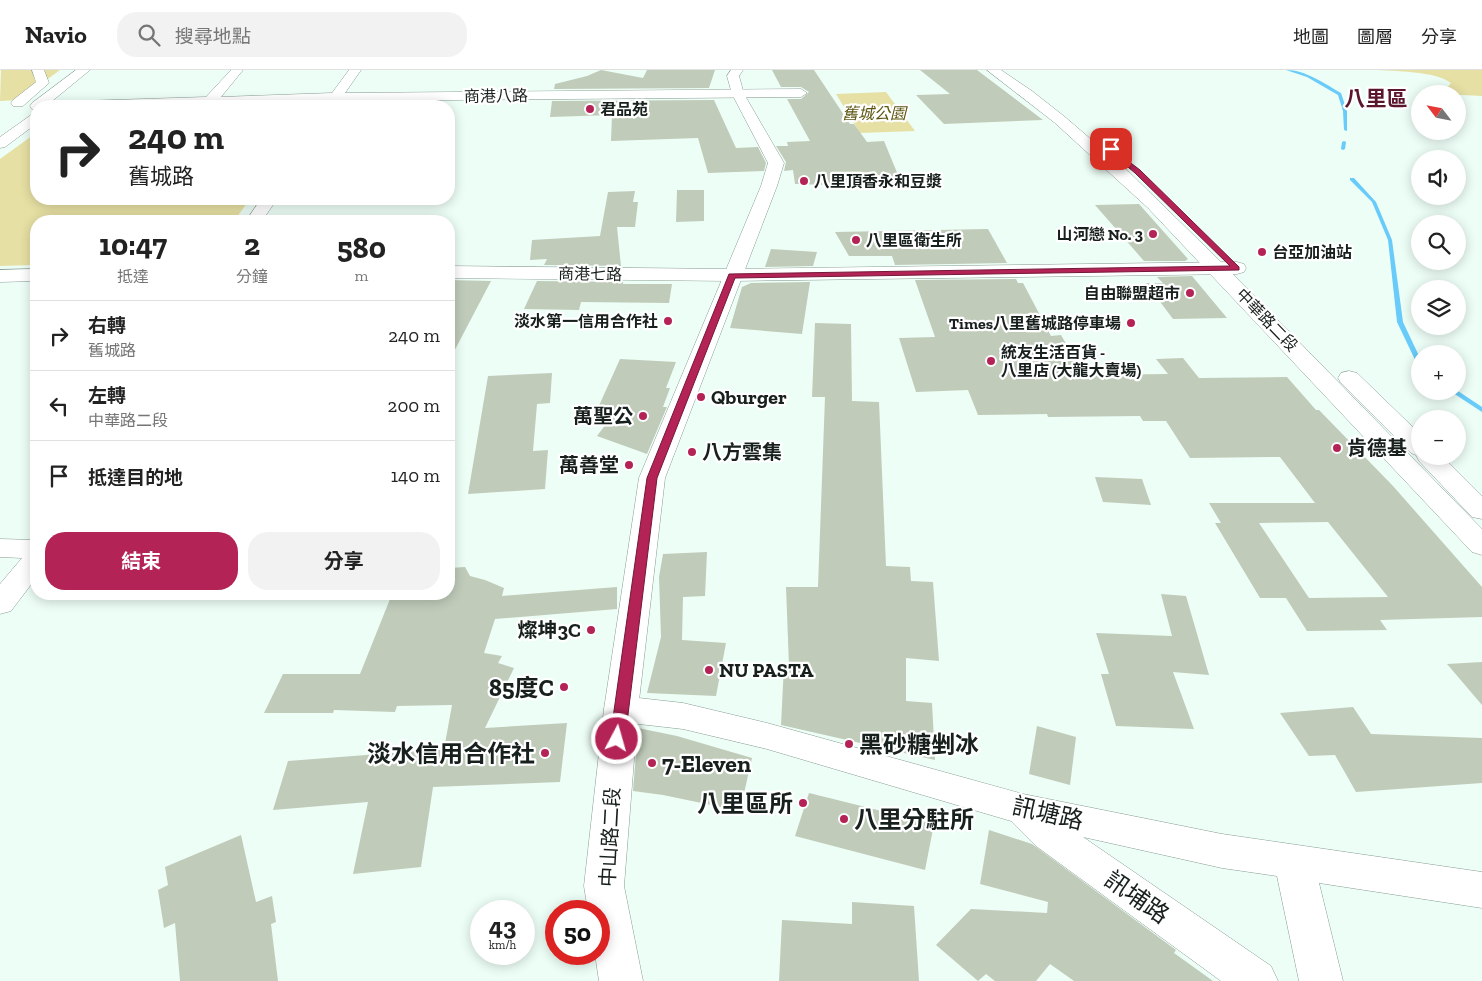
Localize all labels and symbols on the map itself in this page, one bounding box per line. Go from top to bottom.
north arrow [1411,85,1466,140]
street label: 商港八路 [464,86,528,106]
district label: 八里區 [1345,86,1408,111]
place label: 君品苑 [600,100,648,119]
marker: 君品苑 [584,103,596,115]
park label: 舊城公園 [842,104,908,123]
pin [1090,128,1132,170]
place label: 八里頂香永和豆漿 [814,172,942,191]
marker: 八里頂香永和豆漿 [798,175,810,187]
place label: 山河戀 No. 3 [1057,225,1143,244]
marker: 山河戀 No. 3 [1147,228,1159,240]
place label: 八里區衛生所 [866,231,962,250]
marker: 八里區衛生所 [850,234,862,246]
place label: 台亞加油站 [1272,243,1352,262]
marker: 台亞加油站 [1256,246,1268,258]
street label: 商港七路 [558,264,622,284]
place label: 自由聯盟超市 [1084,284,1180,303]
street label: 中華路二段 [1232,285,1302,355]
marker: 自由聯盟超市 [1184,287,1196,299]
place label: 淡水第一信用合作社 [514,312,658,331]
place label: Times八里舊城路停車場 [949,314,1121,333]
marker: 淡水第一信用合作社 [662,315,674,327]
marker: Times八里舊城路停車場 [1125,317,1137,329]
place label: 統友生活百貨 - 八里店 (大龍大賣場) [1001,343,1142,380]
marker: 統友生活百貨 - 八里店 (大龍大賣場) [985,355,997,367]
place label: Qburger [711,385,787,409]
marker: Qburger [695,391,707,403]
place label: 萬聖公 [573,404,633,428]
marker: 萬聖公 [637,410,649,422]
place label: 肯德基 [1347,436,1407,460]
place label: 八方雲集 [702,440,782,464]
marker: 肯德基 [1331,442,1343,454]
marker: 八方雲集 [686,446,698,458]
place label: 萬善堂 [559,453,619,477]
marker: 萬善堂 [623,459,635,471]
place label: 燦坤3C [517,618,581,642]
marker: 燦坤3C [585,624,597,636]
place label: NU PASTA [719,658,814,682]
marker: NU PASTA [703,664,715,676]
place label: 85度C [489,673,554,702]
marker: 85度C [558,681,570,693]
position arrow [590,712,642,764]
place label: 黑砂糖剉冰 [859,730,979,759]
marker: 黑砂糖剉冰 [843,738,855,750]
place label: 淡水信用合作社 [367,739,535,768]
marker: 淡水信用合作社 [539,747,551,759]
place label: 7-Eleven [662,749,751,778]
marker: 7-Eleven [646,757,658,769]
street label: 中山路二段 [595,786,625,888]
place label: 八里區所 [697,789,793,818]
street label: 訊塘路 [1010,791,1086,835]
marker: 八里區所 [797,797,809,809]
place label: 八里分駐所 [854,805,974,834]
marker: 八里分駐所 [838,813,850,825]
street label: 訊埔路 [1099,864,1175,930]
speed limit sign: 50 [545,900,610,965]

